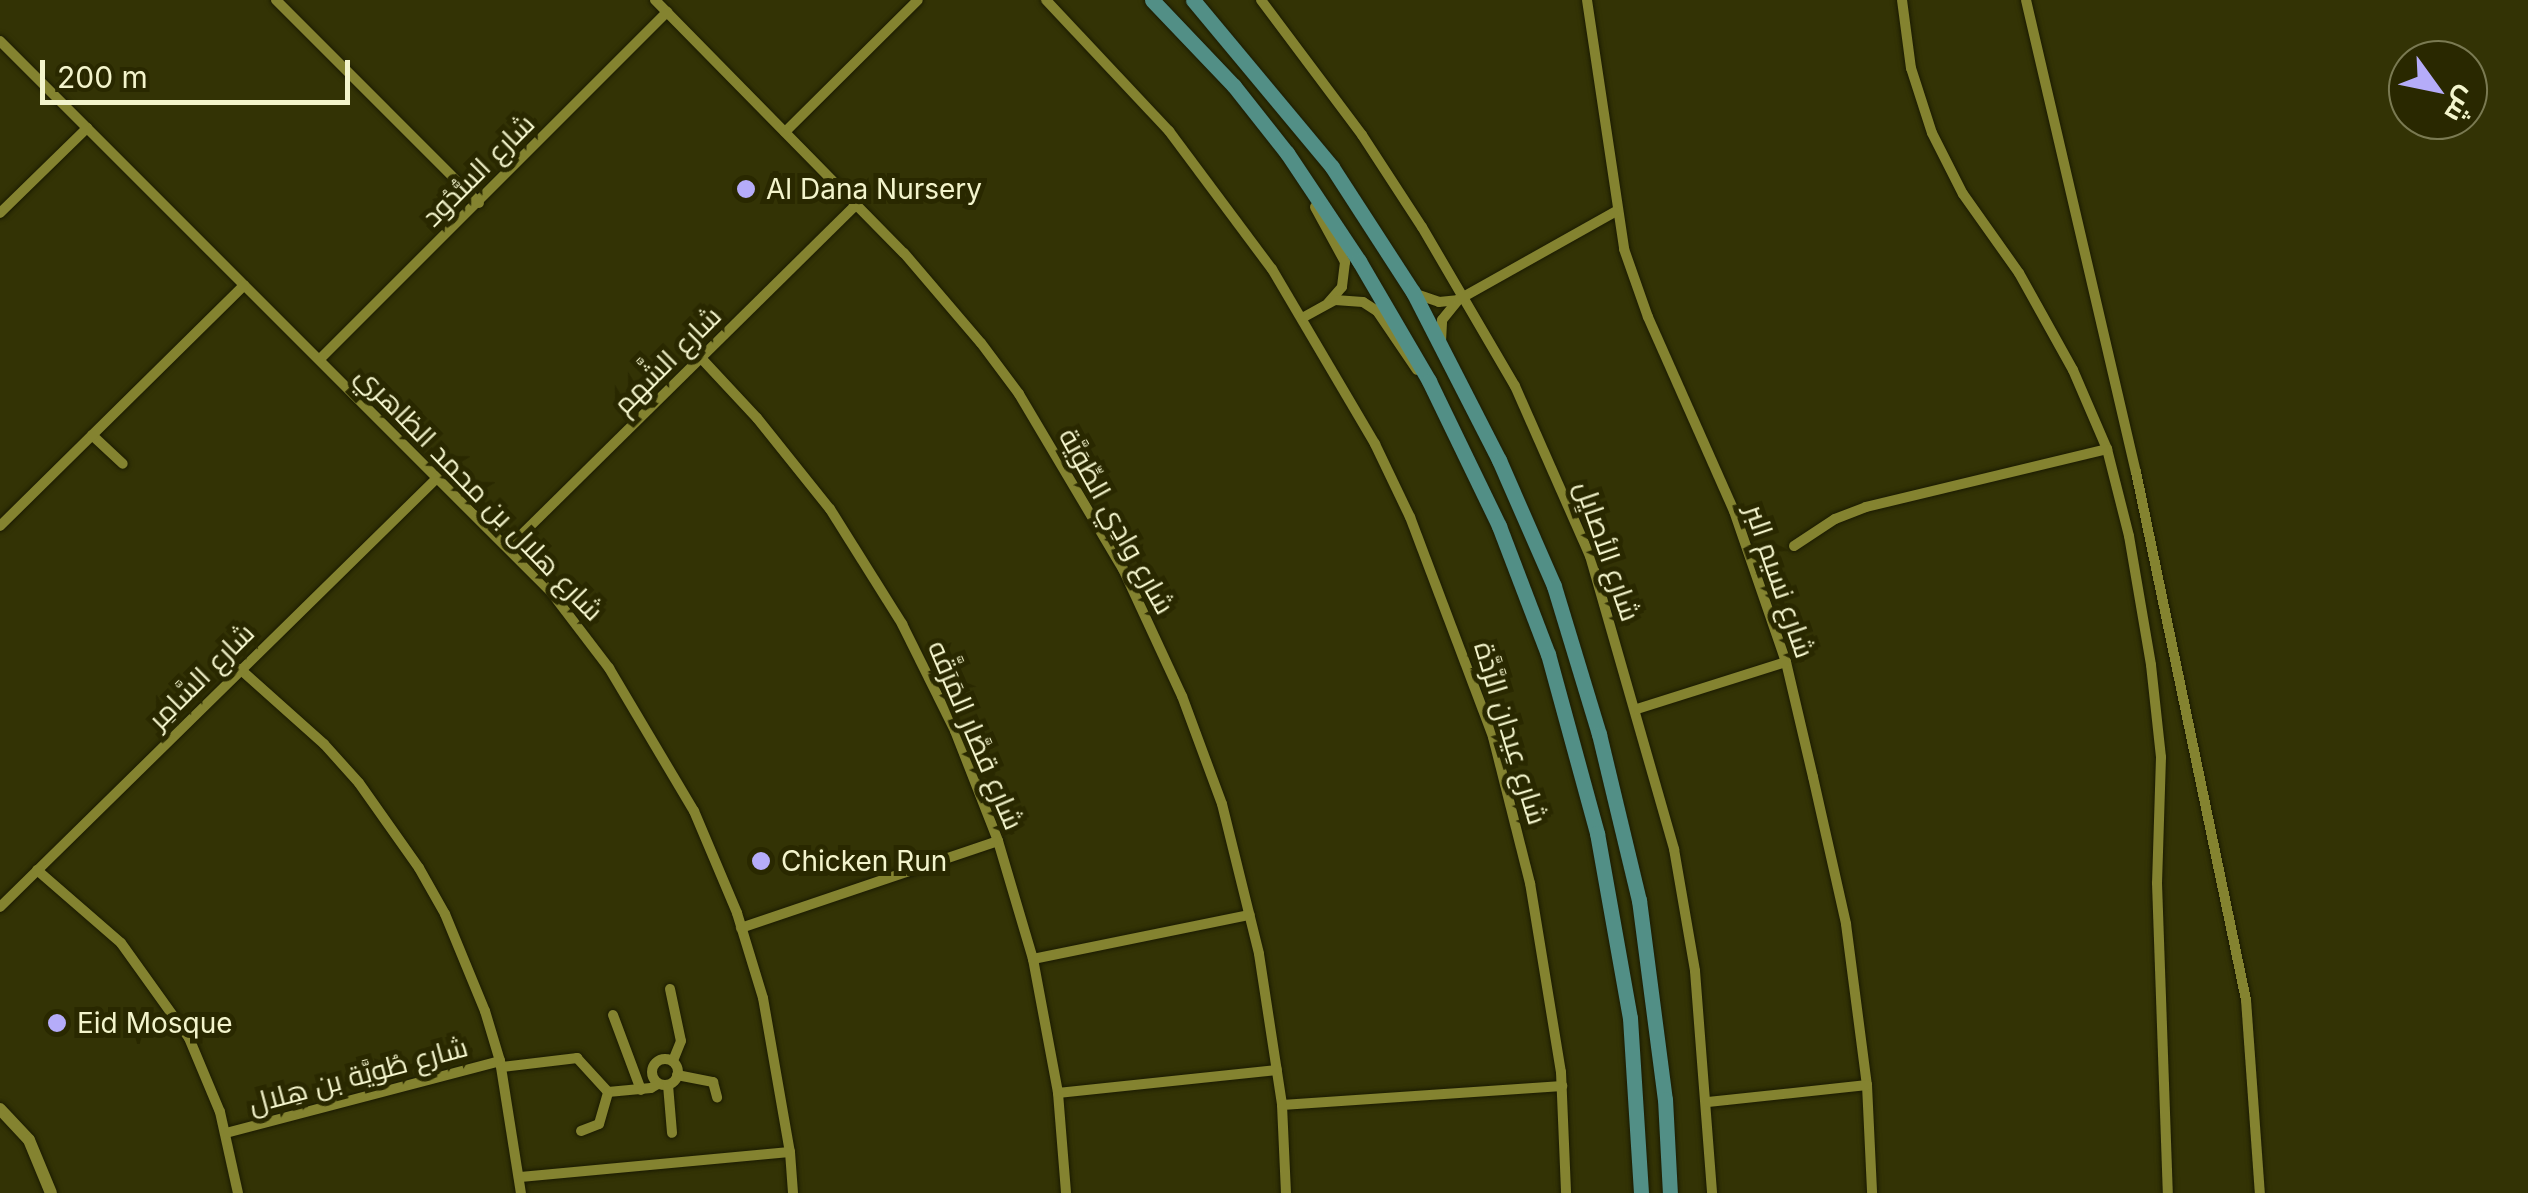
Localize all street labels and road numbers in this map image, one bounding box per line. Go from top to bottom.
street label: شارع السُّدُود [415,107,541,233]
street label: شارع الشَّهم [606,299,728,421]
street label: شارع هلال بن محمد الظاهري [349,359,611,627]
street label: شارع وادِي الطِّوَيَّة [1052,422,1182,620]
street label: شارع الأصايِل [1568,477,1648,625]
street label: شارع نسيم البر [1738,500,1822,662]
street label: شارع السَّامِر [141,616,261,736]
street label: شارع قصَّار المَرَقَّه [921,635,1031,835]
street label: شارع عِيدان الرَّدَّة [1467,637,1555,829]
street label: شارع طُويَّة بن هِلال [245,1030,471,1120]

